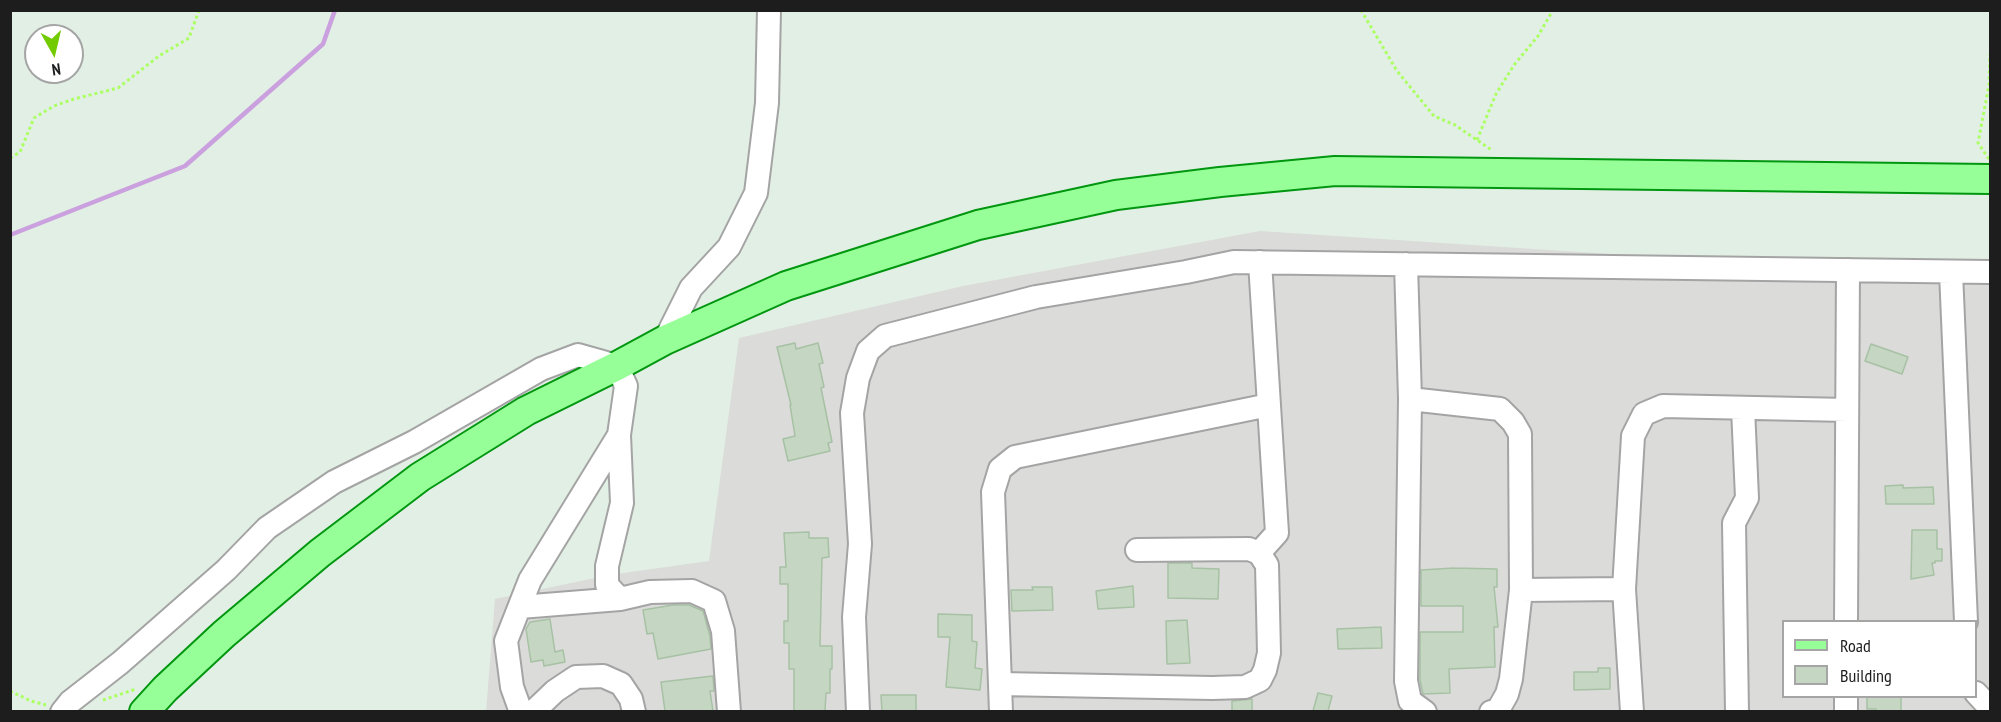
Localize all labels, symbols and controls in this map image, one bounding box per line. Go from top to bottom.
north arrow [24,24,84,84]
text: N [51,59,62,80]
legend [1782,620,1977,698]
text: Road [1840,634,1871,657]
text: Building [1840,664,1892,687]

